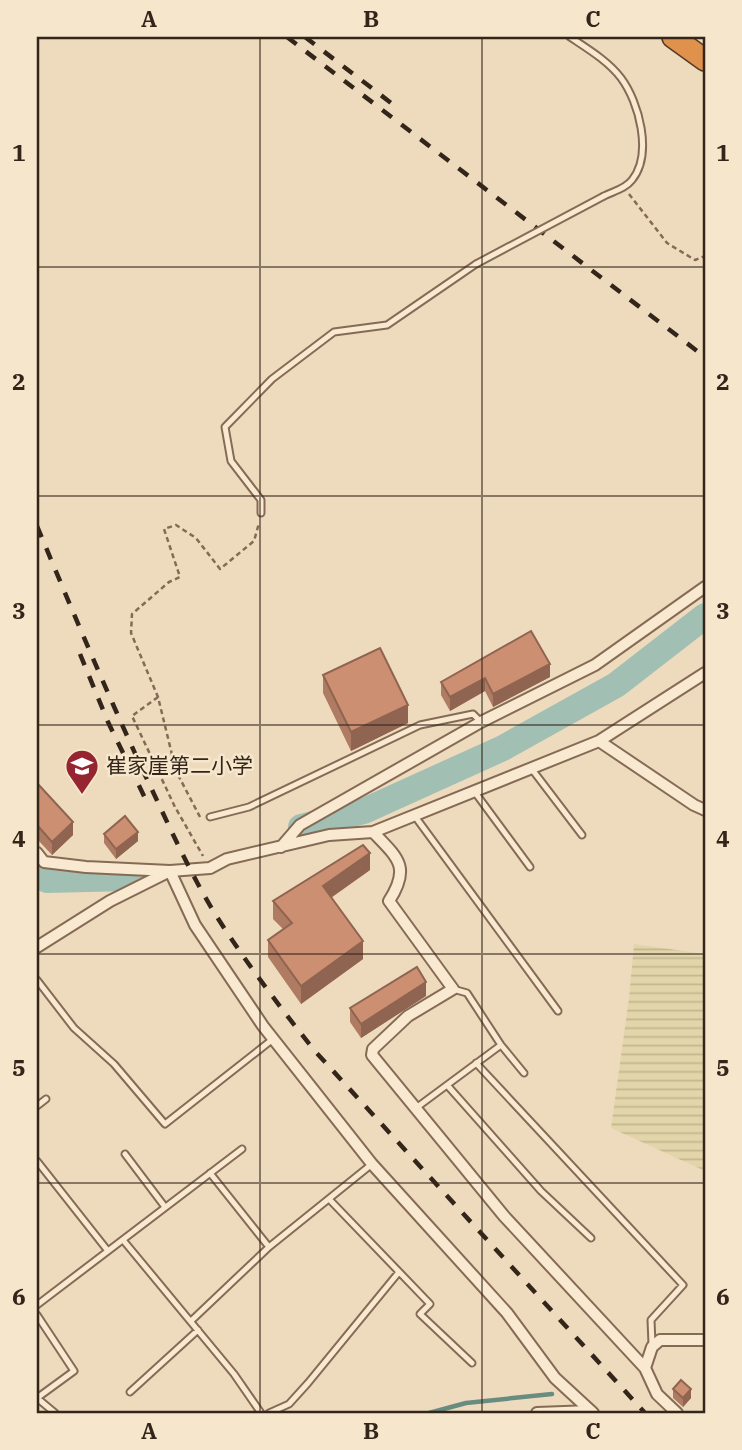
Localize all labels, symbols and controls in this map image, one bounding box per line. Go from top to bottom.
text: A [141,3,157,33]
text: B [363,3,379,33]
text: C [585,3,601,33]
text: 1 [12,137,26,167]
text: 1 [716,137,730,167]
text: 2 [12,366,26,396]
text: 2 [716,366,730,396]
text: 3 [12,595,26,625]
text: 3 [716,595,730,625]
school or university icon: 崔家崖第二小学 [63,747,101,796]
place label: 崔家崖第二小学 [106,751,253,779]
text: 4 [12,823,26,853]
text: 4 [716,823,730,853]
text: 5 [12,1052,26,1082]
text: 5 [716,1052,730,1082]
text: 6 [12,1281,26,1311]
text: 6 [716,1281,730,1311]
text: A [141,1415,157,1445]
text: B [363,1415,379,1445]
text: C [585,1415,601,1445]

